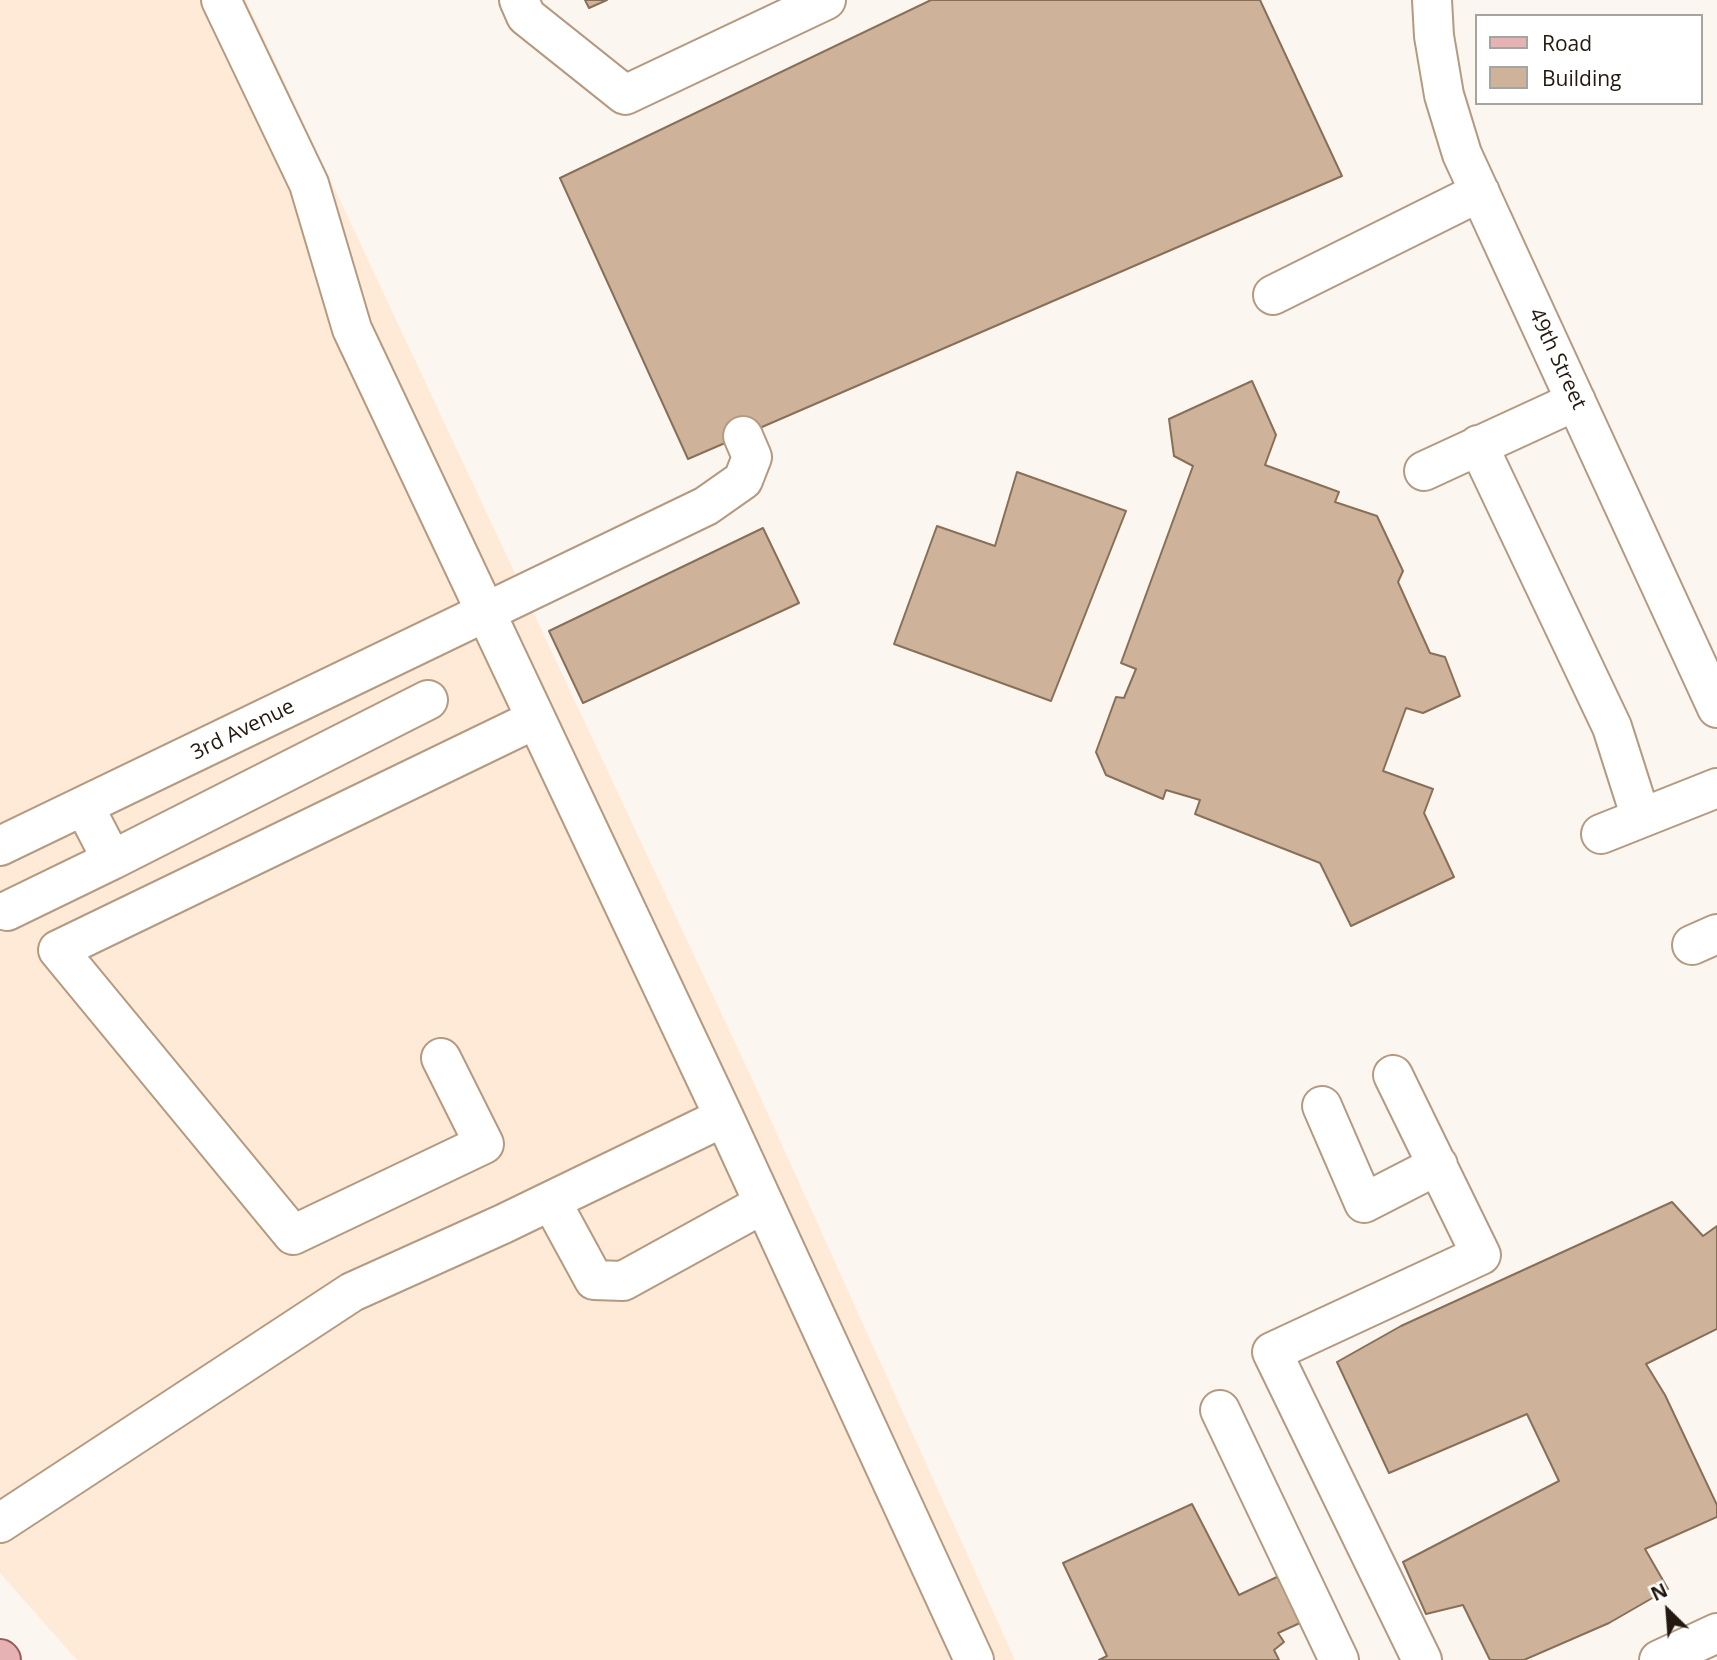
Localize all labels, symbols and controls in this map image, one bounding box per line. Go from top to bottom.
legend [1476,14,1703,105]
text: Road [1542,29,1592,57]
text: Building [1542,64,1621,92]
street label: 49th Street [1523,305,1591,413]
street label: 3rd Avenue [187,694,299,766]
north arrow [1633,1576,1703,1646]
text: N [1647,1577,1672,1607]

